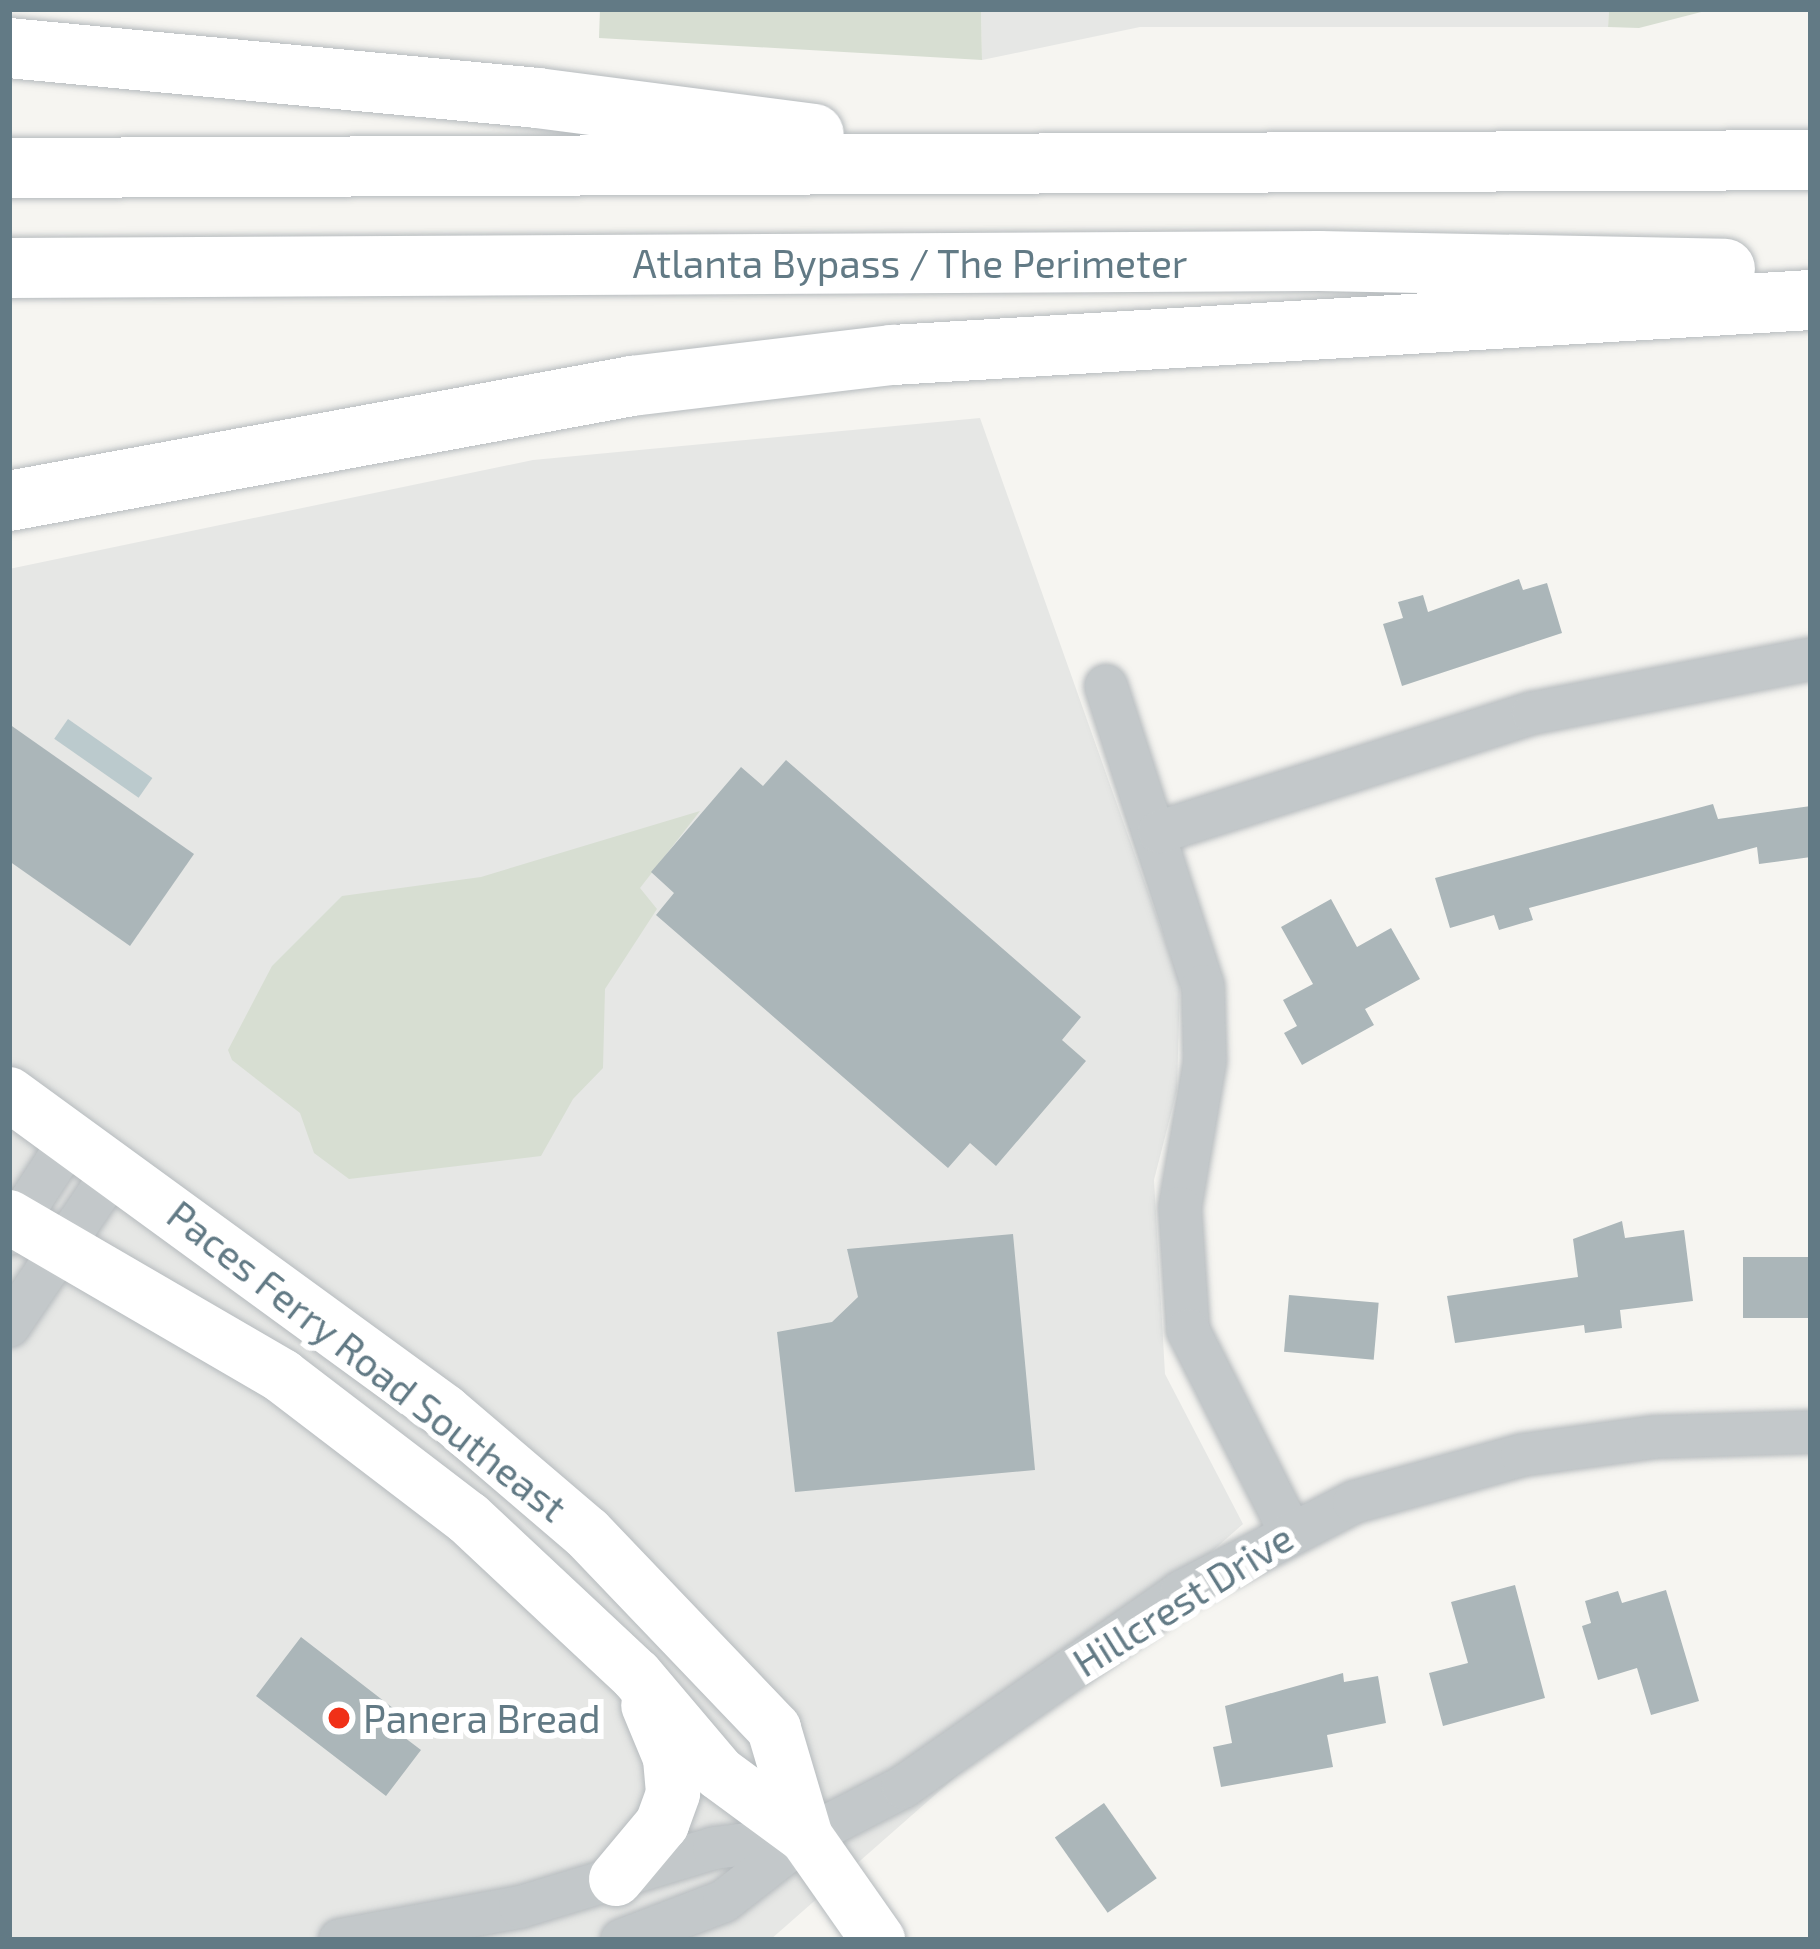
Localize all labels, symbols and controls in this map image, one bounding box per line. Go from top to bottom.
street label: Atlanta Bypass / The Perimeter [632,240,1188,286]
street label: Paces Ferry Road Southeast [158,1191,576,1531]
street label: Hillcrest Drive [1065,1514,1301,1686]
place label: Panera Bread [363,1695,601,1741]
marker: Panera Bread [326,1705,352,1731]

